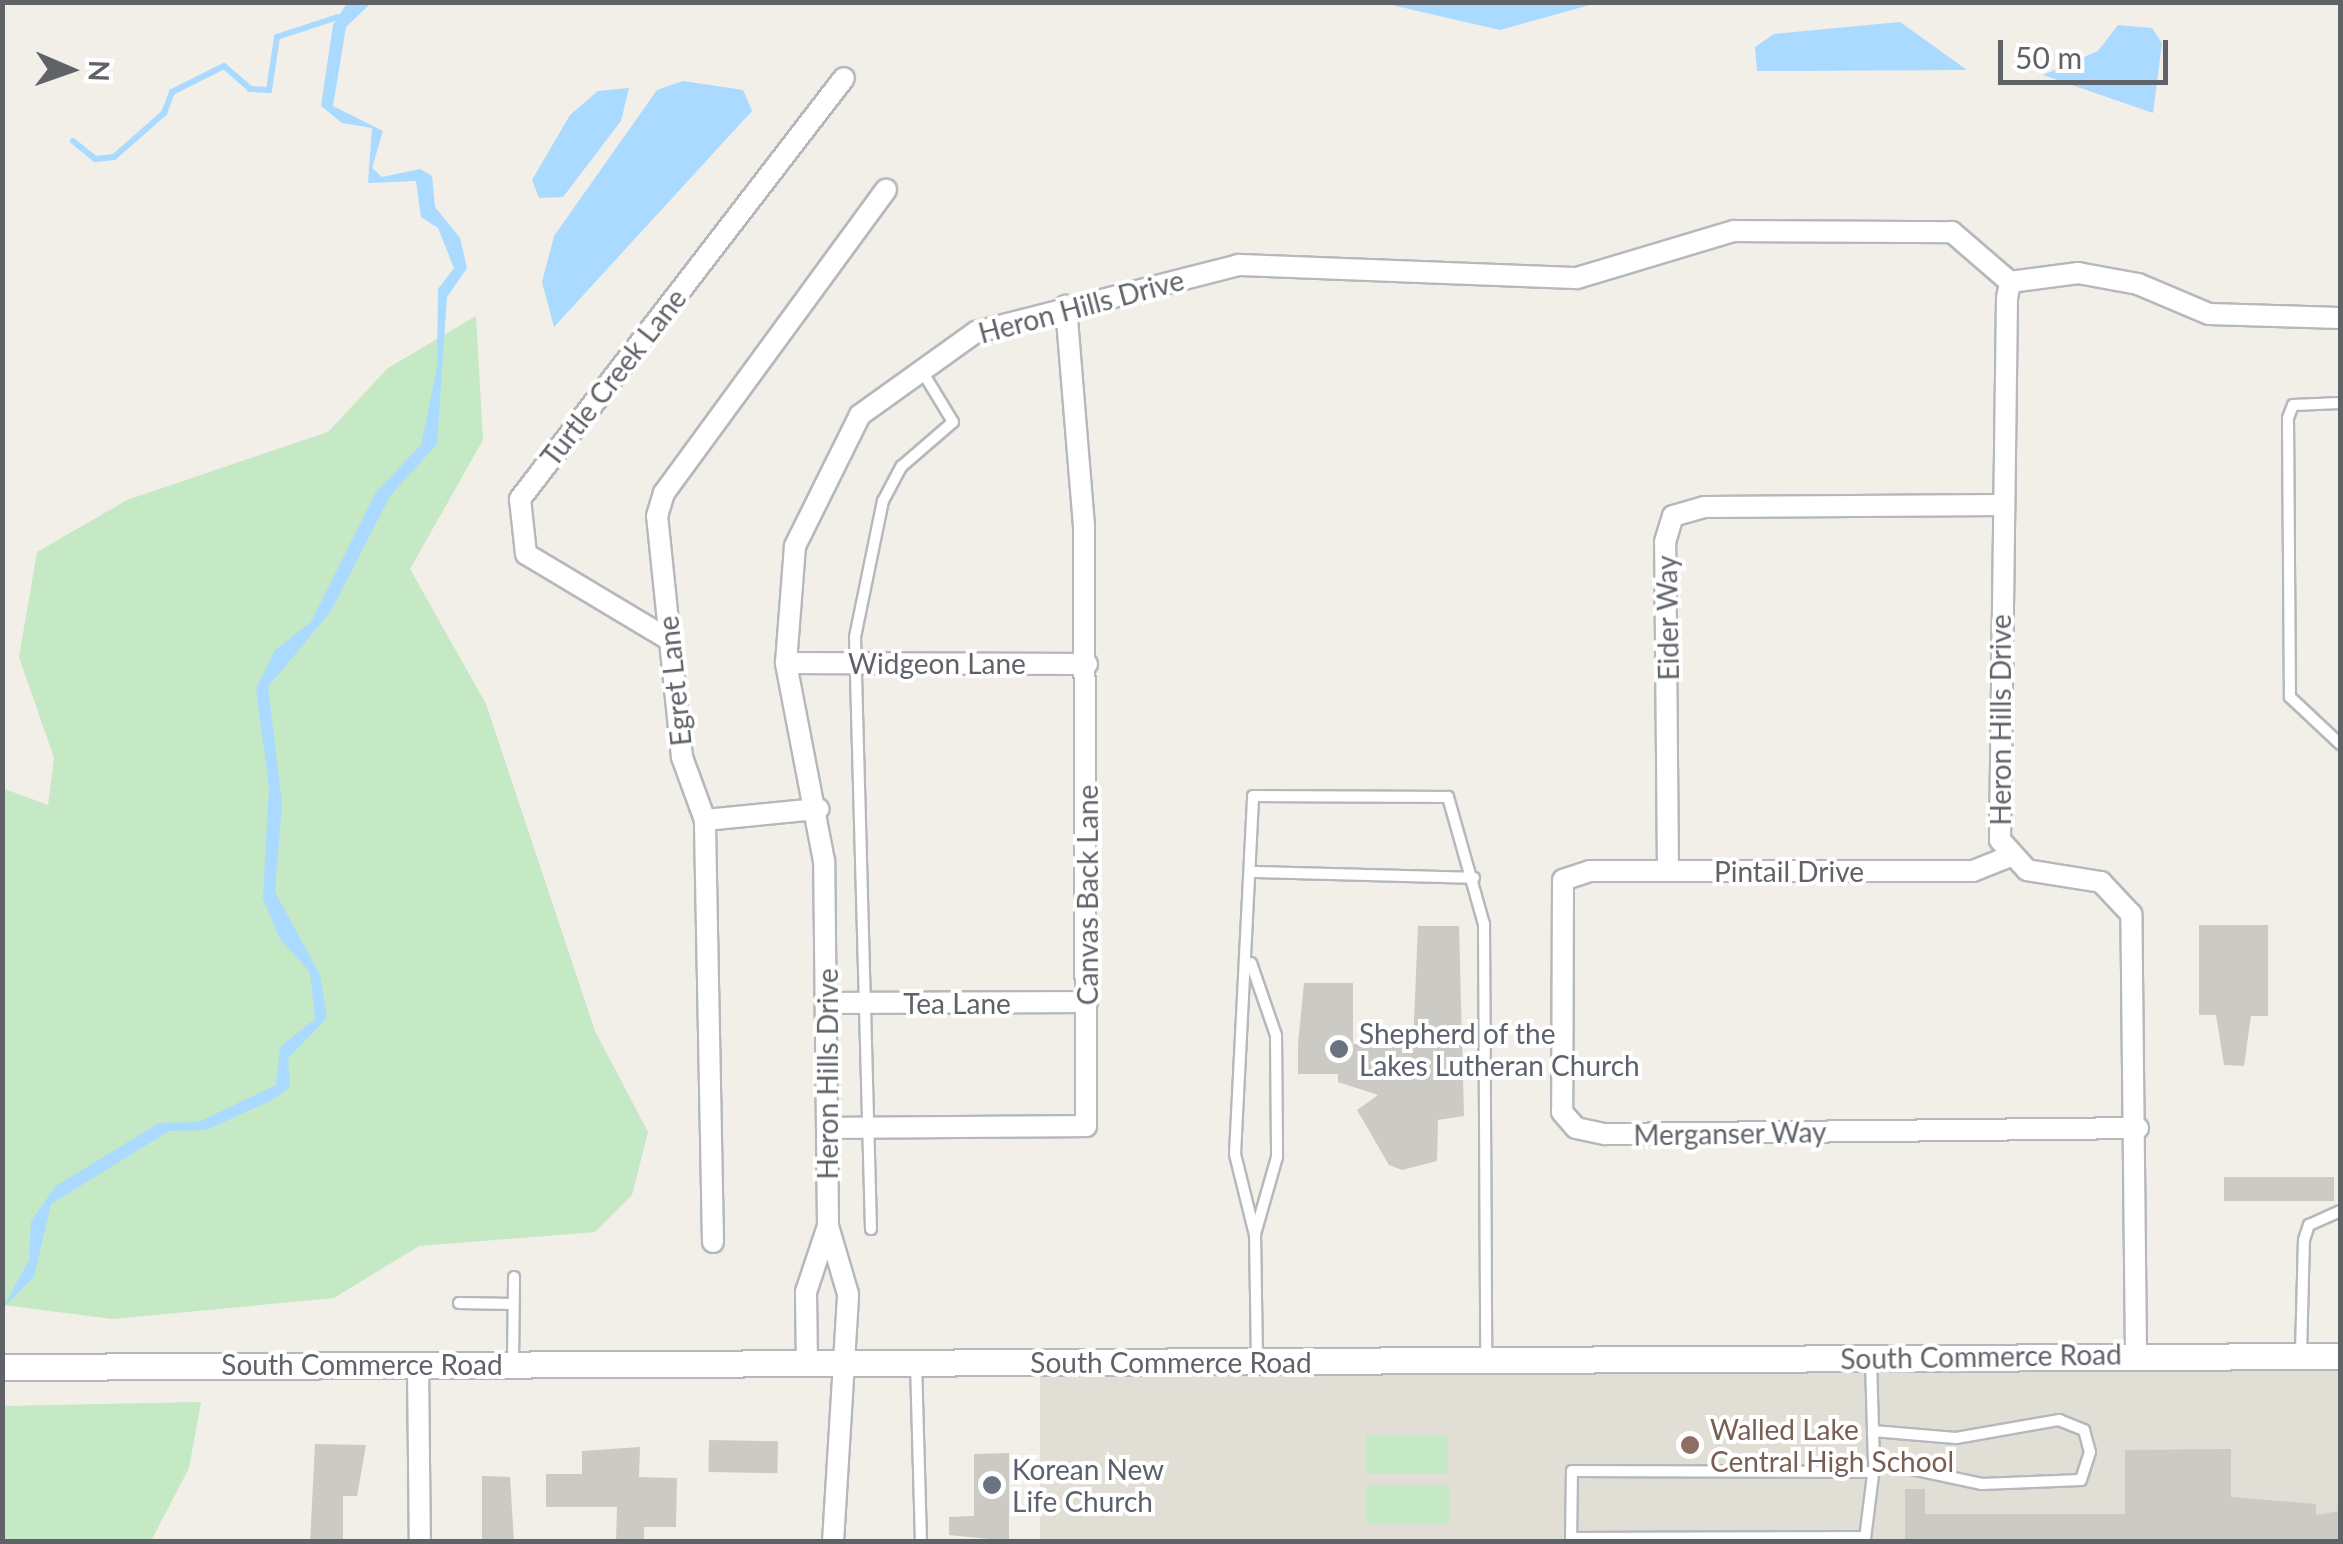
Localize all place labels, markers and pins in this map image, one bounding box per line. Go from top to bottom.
place label: Shepherd of the Lakes Lutheran Church [1359,1016,1640,1082]
marker: Shepherd of the Lakes Lutheran Church [1328,1038,1350,1060]
place label: Walled Lake Central High School [1710,1412,1954,1478]
marker: Walled Lake Central High School [1679,1434,1701,1456]
place label: Korean New Life Church [1012,1452,1164,1518]
marker: Korean New Life Church [981,1474,1003,1496]

